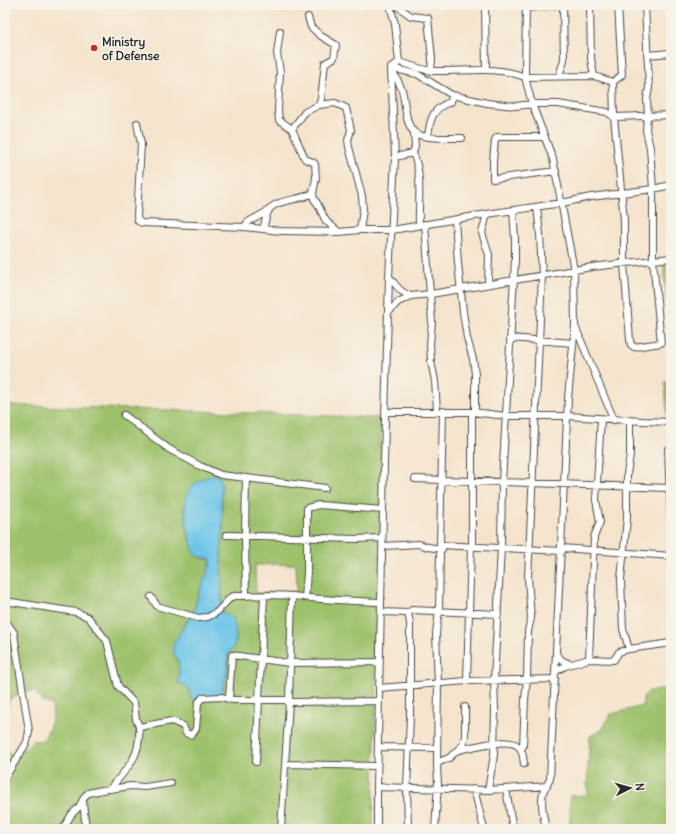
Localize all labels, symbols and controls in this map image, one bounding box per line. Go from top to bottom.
place label: Ministry of Defense [102,34,160,63]
marker: Ministry of Defense [89,43,99,53]
north arrow [610,768,650,808]
text: N [633,782,647,791]

